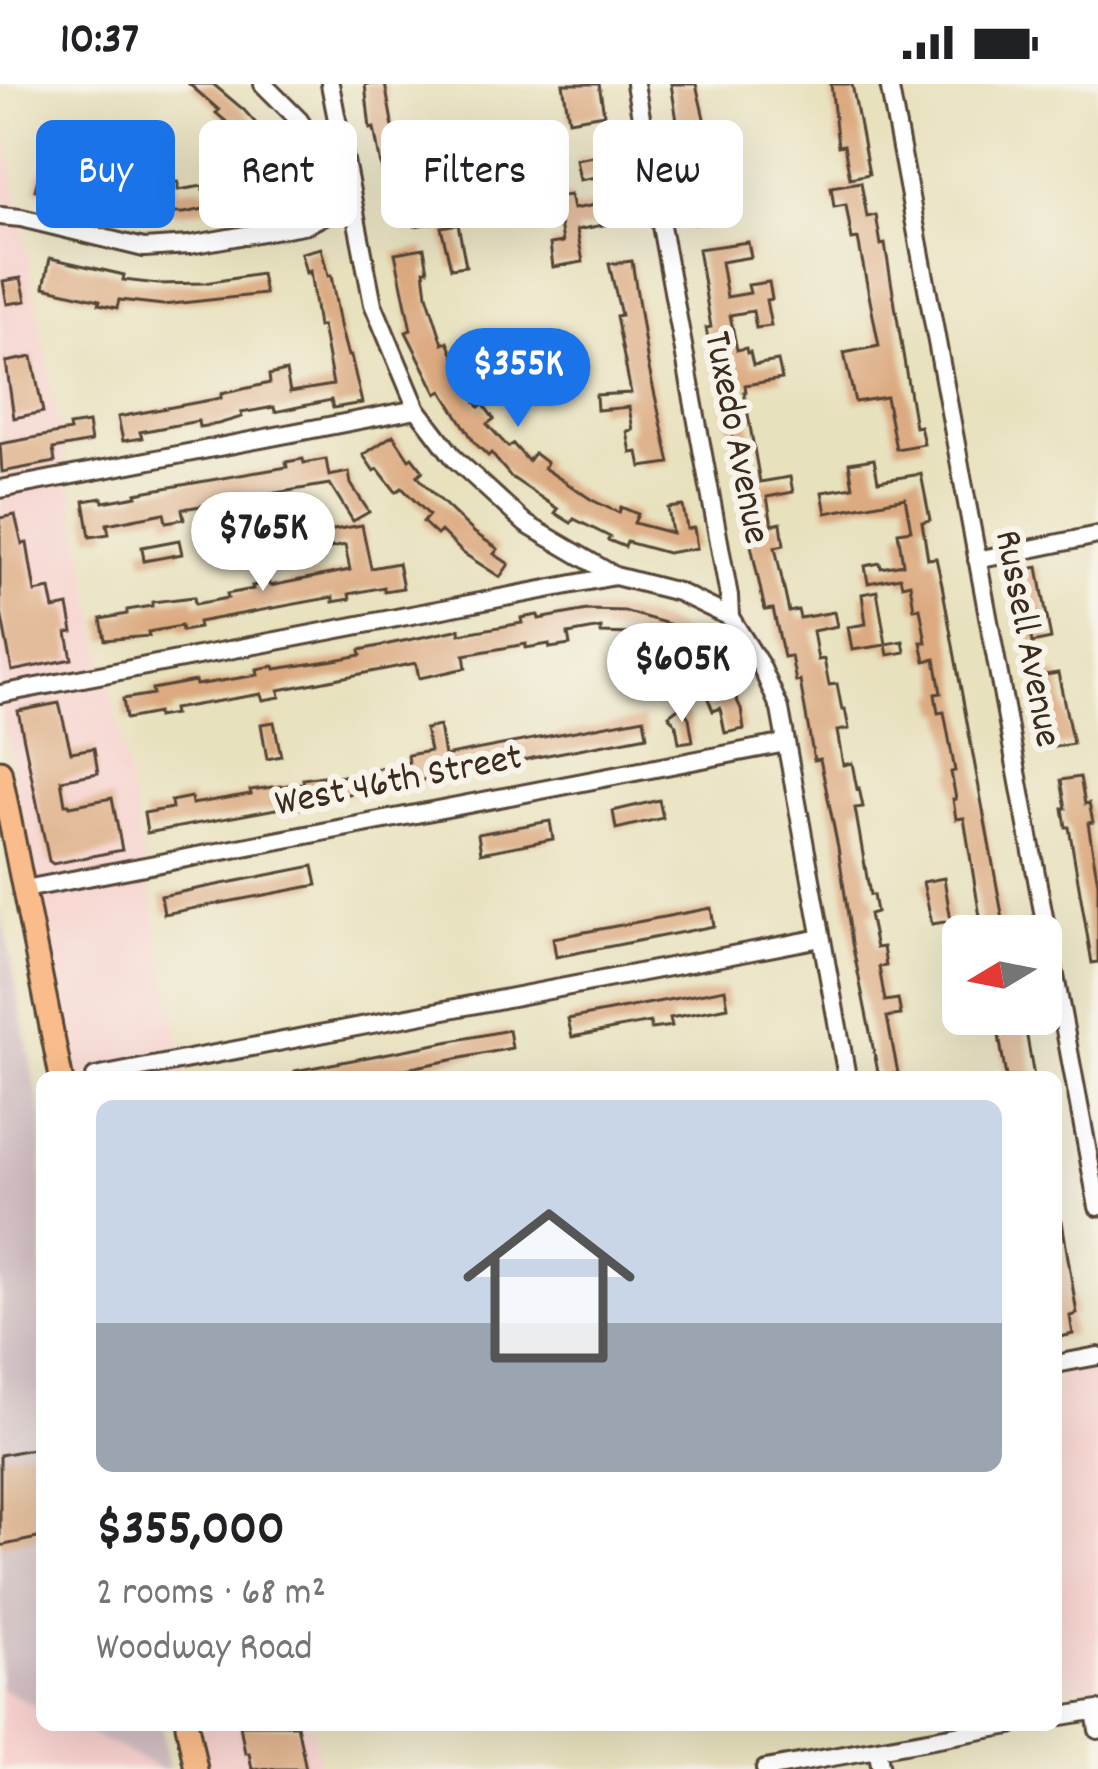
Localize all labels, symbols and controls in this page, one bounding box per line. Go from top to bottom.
text: 10:37 [60,10,139,74]
chip: Buy [36,120,175,228]
chip: Rent [199,120,357,228]
chip: Filters [381,120,569,228]
chip: New [593,120,743,228]
street label: Tuxedo Avenue [686,327,782,549]
pin: $355K [434,328,602,430]
text: $355K [472,339,564,394]
pin: $765K [179,492,347,594]
text: $765K [218,503,308,558]
street label: Russell Avenue [977,526,1073,752]
pin: $605K [598,623,766,725]
text: $605K [634,634,730,689]
street label: West 46th Street [271,732,527,834]
north arrow [942,915,1062,1035]
map controls [942,915,1062,1035]
icon: home [441,1178,657,1394]
text: $355,000 [96,1496,285,1568]
text: 2 rooms · 68 m² [96,1568,326,1623]
text: Woodway Road [96,1623,312,1678]

